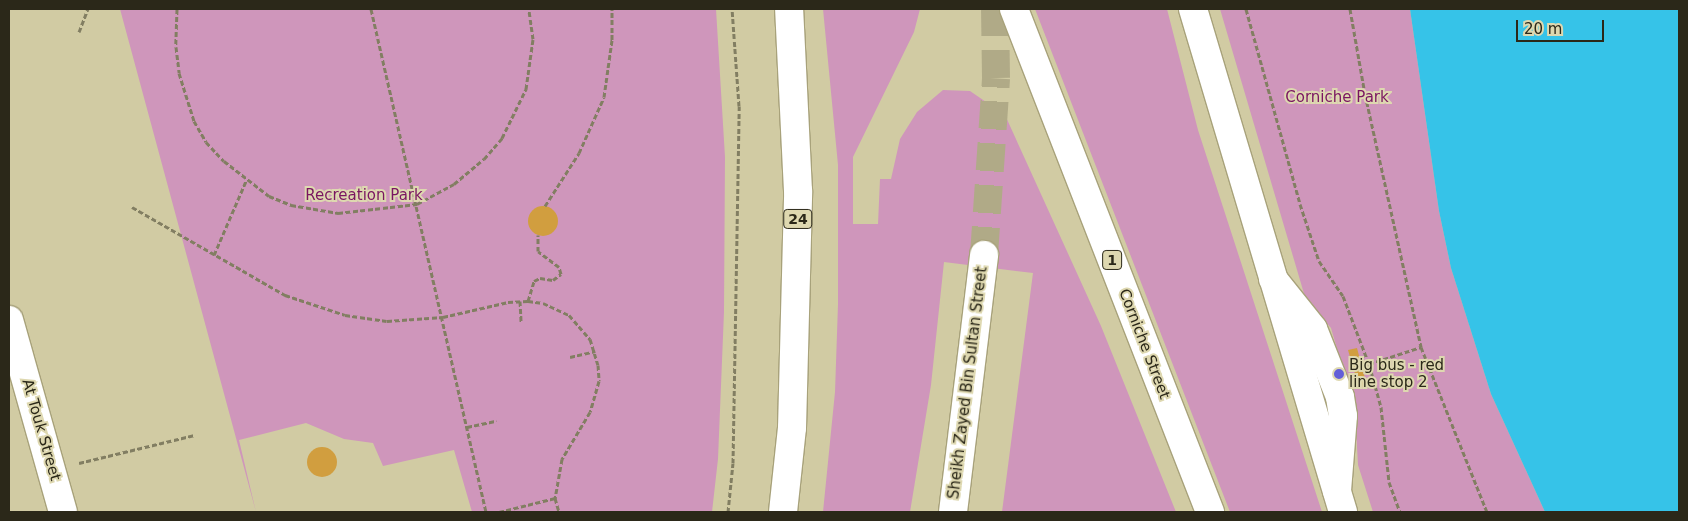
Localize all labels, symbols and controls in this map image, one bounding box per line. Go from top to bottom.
scale bar [1518,10,1606,42]
text: 20 m [1524,20,1562,38]
park label: Corniche Park [1285,89,1389,107]
park label: Recreation Park [305,187,423,205]
road number: 24 [783,208,813,230]
road number: 1 [1102,248,1122,272]
street label: Sheikh Zayed Bin Sultan Street [945,266,991,500]
street label: Corniche Street [1115,286,1173,402]
place label: Big bus - red line stop 2 [1349,356,1444,391]
marker: Big bus - red line stop 2 [1333,368,1345,380]
street label: At Touk Street [18,377,64,483]

